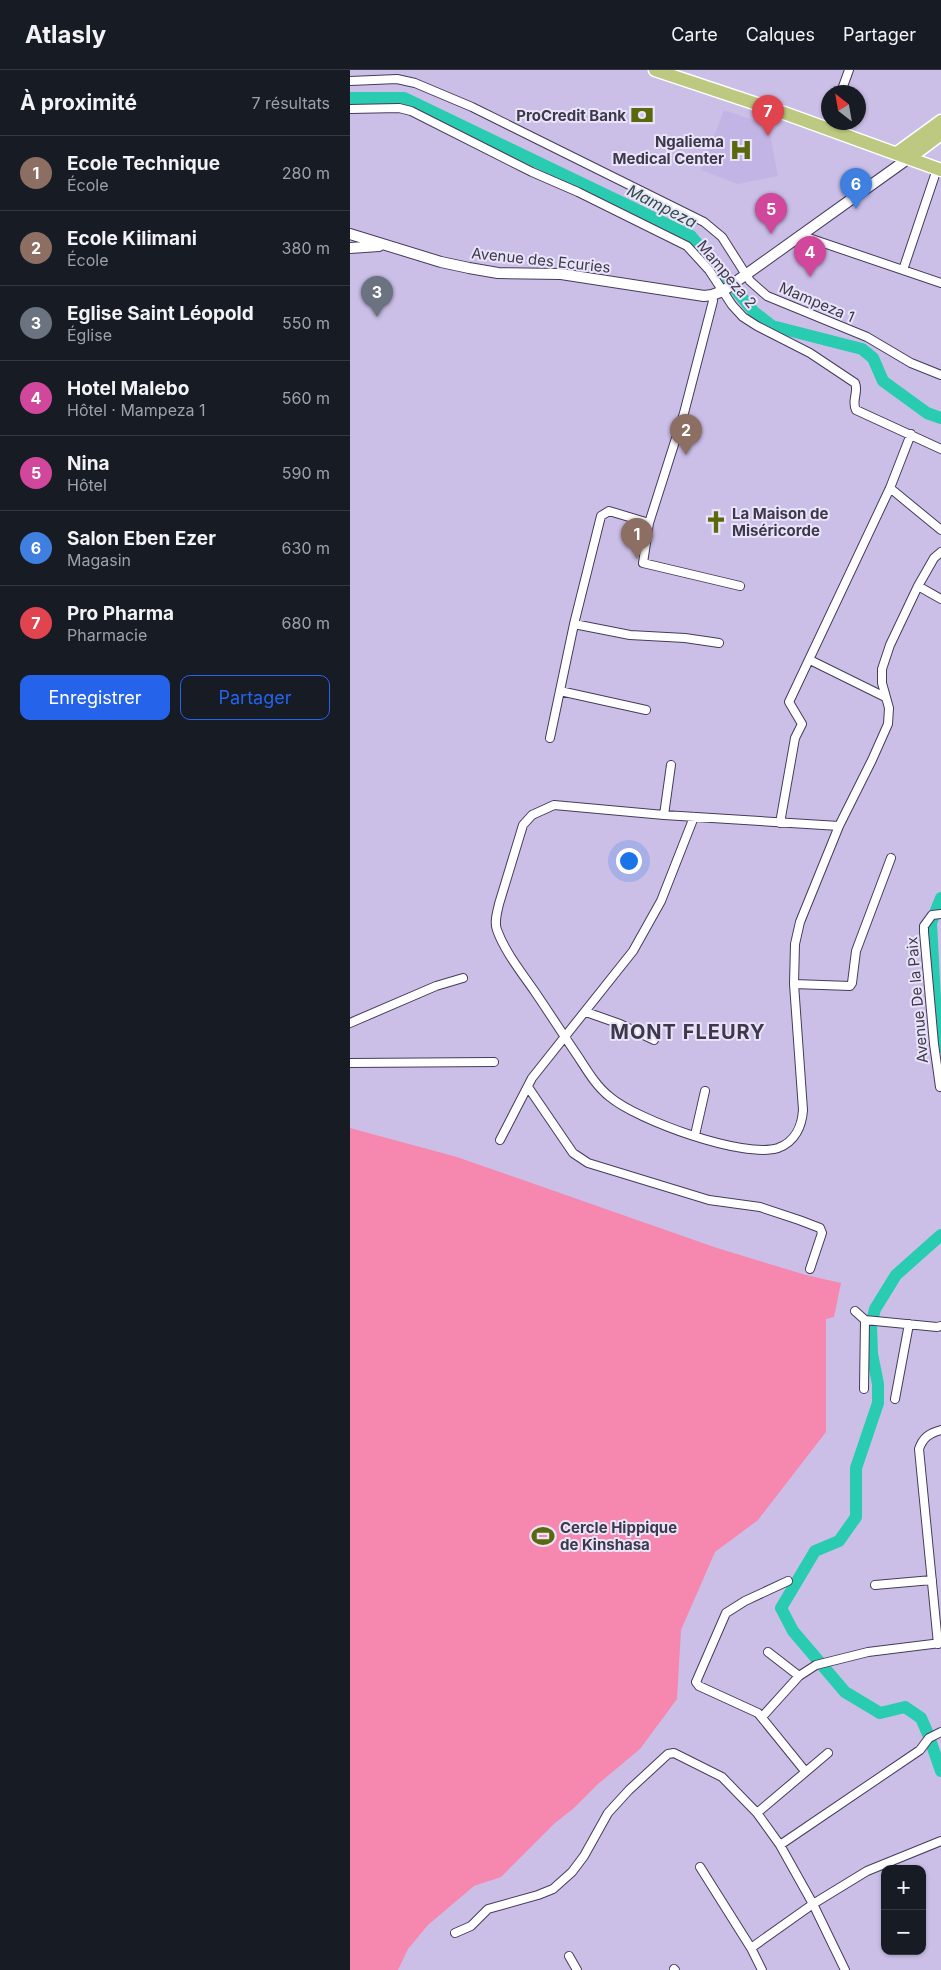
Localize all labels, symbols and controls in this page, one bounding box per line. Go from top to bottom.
text: Atlasly [25,20,106,49]
text: Carte [671,24,718,45]
text: Calques [746,24,815,45]
text: Partager [843,24,916,45]
north arrow [821,85,866,130]
text: À proximité [20,90,137,115]
text: 7 résultats [252,93,330,113]
pin: 7 [752,95,784,136]
bank icon: ProCredit Bank [629,102,655,128]
place label: ProCredit Bank [516,106,626,125]
place label: Ngaliema Medical Center [613,132,724,168]
hospital icon: Ngaliema Medical Center [728,137,754,163]
text: Ecole Technique [67,152,220,175]
text: 1 [33,163,39,183]
text: 280 m [282,163,330,183]
pin: 6 [840,168,872,209]
text: École [67,175,109,195]
water label: Mampeza [624,180,700,232]
pin: 5 [755,193,787,234]
text: Ecole Kilimani [67,227,197,250]
street label: Mampeza 2 [693,236,761,312]
pin: 4 [794,236,826,277]
text: 2 [31,238,41,258]
text: 380 m [282,238,330,258]
street label: Avenue des Ecuries [471,243,611,277]
text: École [67,250,109,270]
pin: 3 [361,276,393,317]
street label: Mampeza 1 [777,278,857,326]
text: Eglise Saint Léopold [67,302,254,325]
text: 3 [31,313,41,333]
text: 550 m [282,313,330,333]
text: Église [67,325,112,345]
text: Hotel Malebo [67,377,189,400]
text: 4 [31,388,41,408]
text: 560 m [282,388,330,408]
text: Hôtel · Mampeza 1 [67,400,206,420]
pin: 2 [670,414,702,455]
text: Nina [67,452,110,475]
text: 5 [31,463,41,483]
text: 590 m [282,463,330,483]
text: Hôtel [67,475,107,495]
place label: La Maison de Miséricorde [732,504,828,540]
church icon: La Maison de Miséricorde [703,509,729,535]
pin: 1 [621,518,653,559]
text: Salon Eben Ezer [67,527,216,550]
text: 6 [31,538,41,558]
text: 630 m [282,538,330,558]
text: Magasin [67,550,131,570]
text: Pro Pharma [67,602,174,625]
text: 7 [31,613,41,633]
text: 680 m [282,613,330,633]
text: Pharmacie [67,625,147,645]
button: Enregistrer [20,675,170,720]
button: Partager [180,675,330,720]
your location [616,848,642,874]
street label: Avenue De la Paix [902,936,932,1064]
district label: MONT FLEURY [610,1020,766,1044]
place label: Cercle Hippique de Kinshasa [560,1518,677,1554]
sports icon: Cercle Hippique de Kinshasa [530,1523,556,1549]
map controls [881,1865,926,1955]
button: + [881,1865,926,1910]
button: − [881,1910,926,1955]

